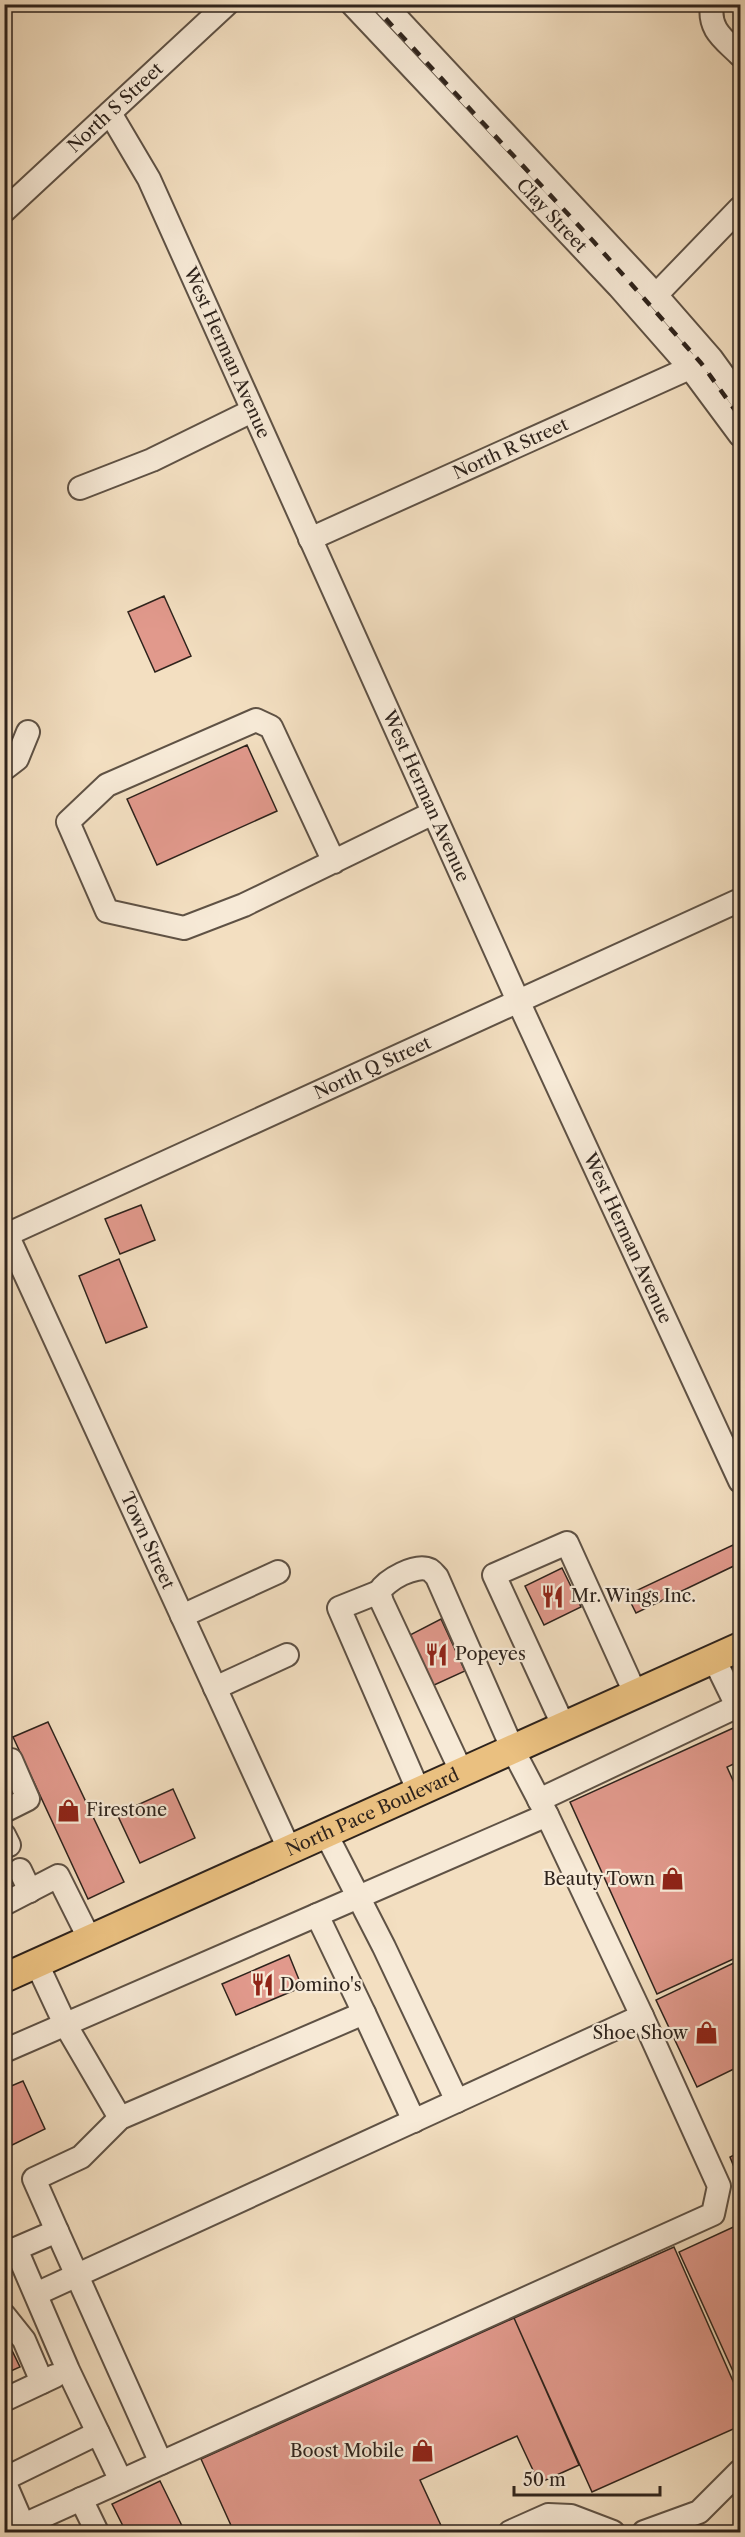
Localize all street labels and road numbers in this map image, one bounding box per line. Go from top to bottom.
street label: North S Street [63,58,168,157]
street label: Clay Street [512,174,592,258]
street label: West Herman Avenue [179,263,275,442]
street label: North R Street [450,413,572,484]
street label: West Herman Avenue [378,706,474,885]
street label: North Q Street [310,1031,435,1104]
street label: West Herman Avenue [578,1148,677,1327]
street label: Town Street [116,1489,180,1593]
street label: North Pace Boulevard [282,1764,463,1861]

